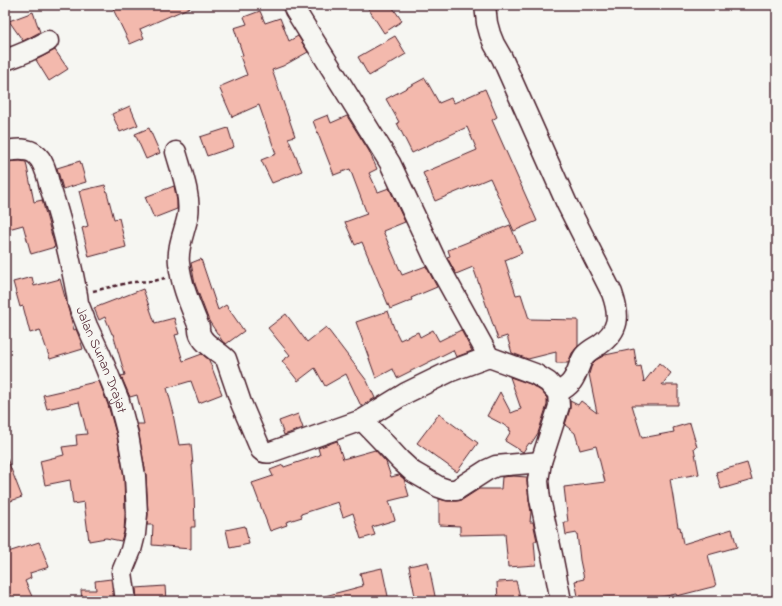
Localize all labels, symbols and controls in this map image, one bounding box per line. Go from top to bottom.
street label: Jalan Sunan Drajat [70,303,132,416]

